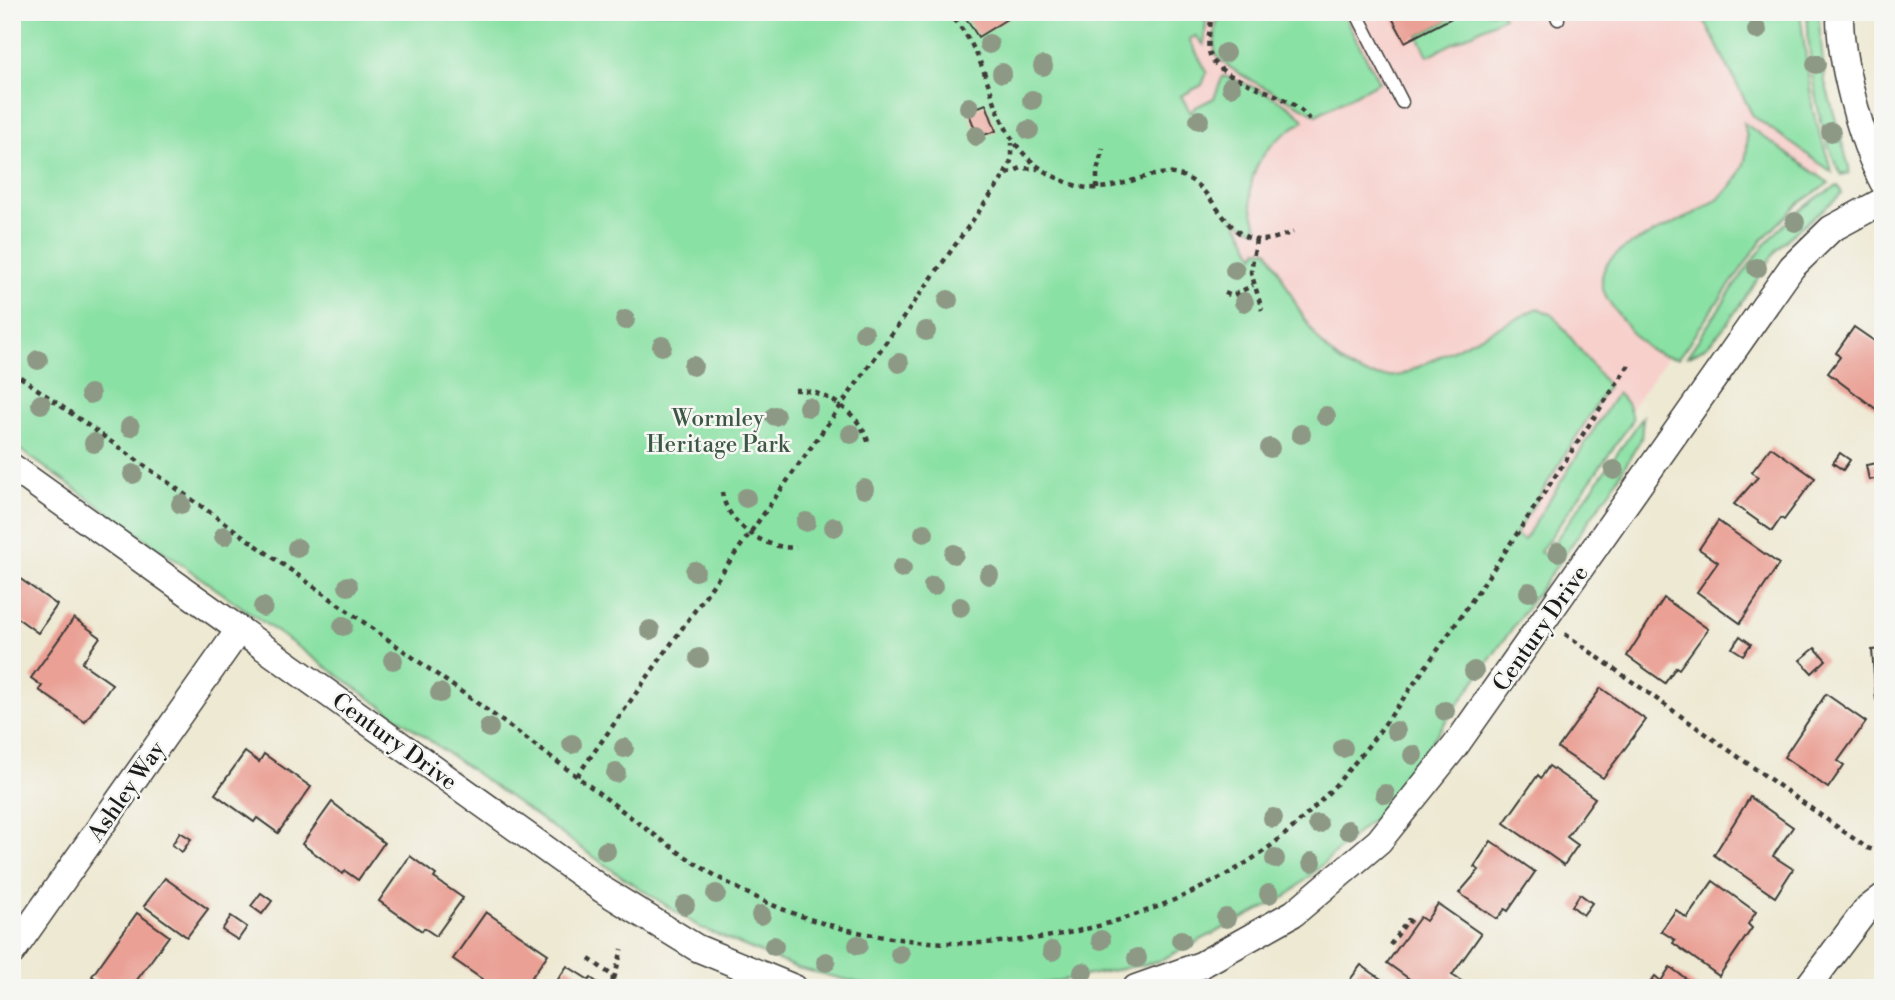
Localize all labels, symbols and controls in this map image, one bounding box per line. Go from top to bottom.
park label: Wormley Heritage Park [646,405,791,459]
street label: Century Drive [1487,560,1595,697]
street label: Century Drive [326,687,462,797]
street label: Ashley Way [82,735,172,848]

